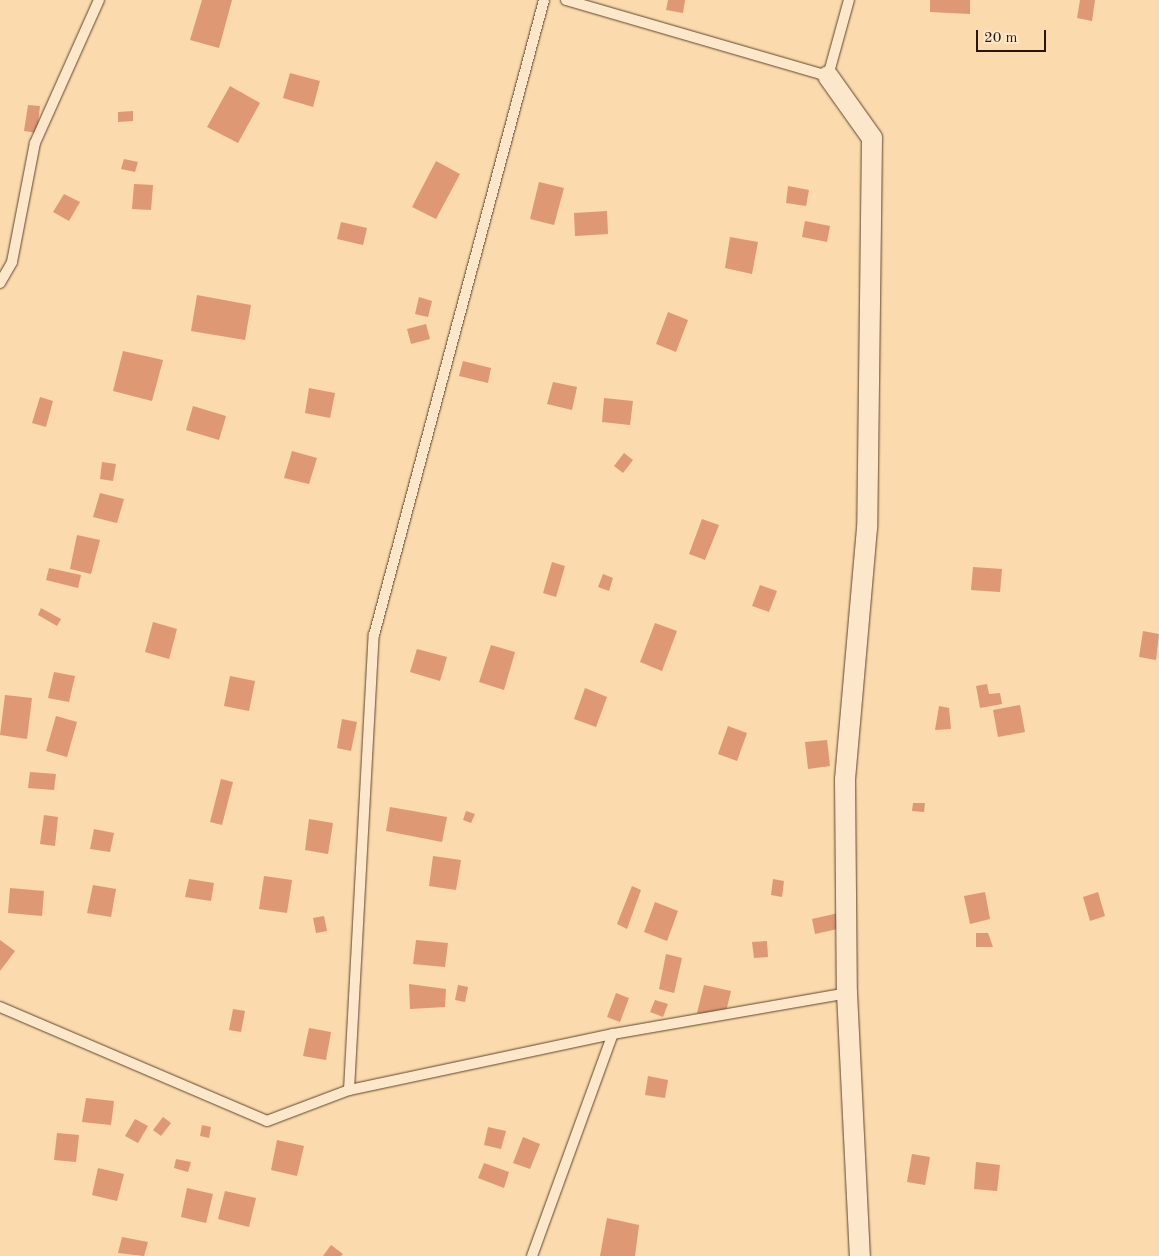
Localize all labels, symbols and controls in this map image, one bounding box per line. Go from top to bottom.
scale bar [979,20,1049,52]
text: 20 m [984,31,1018,46]

